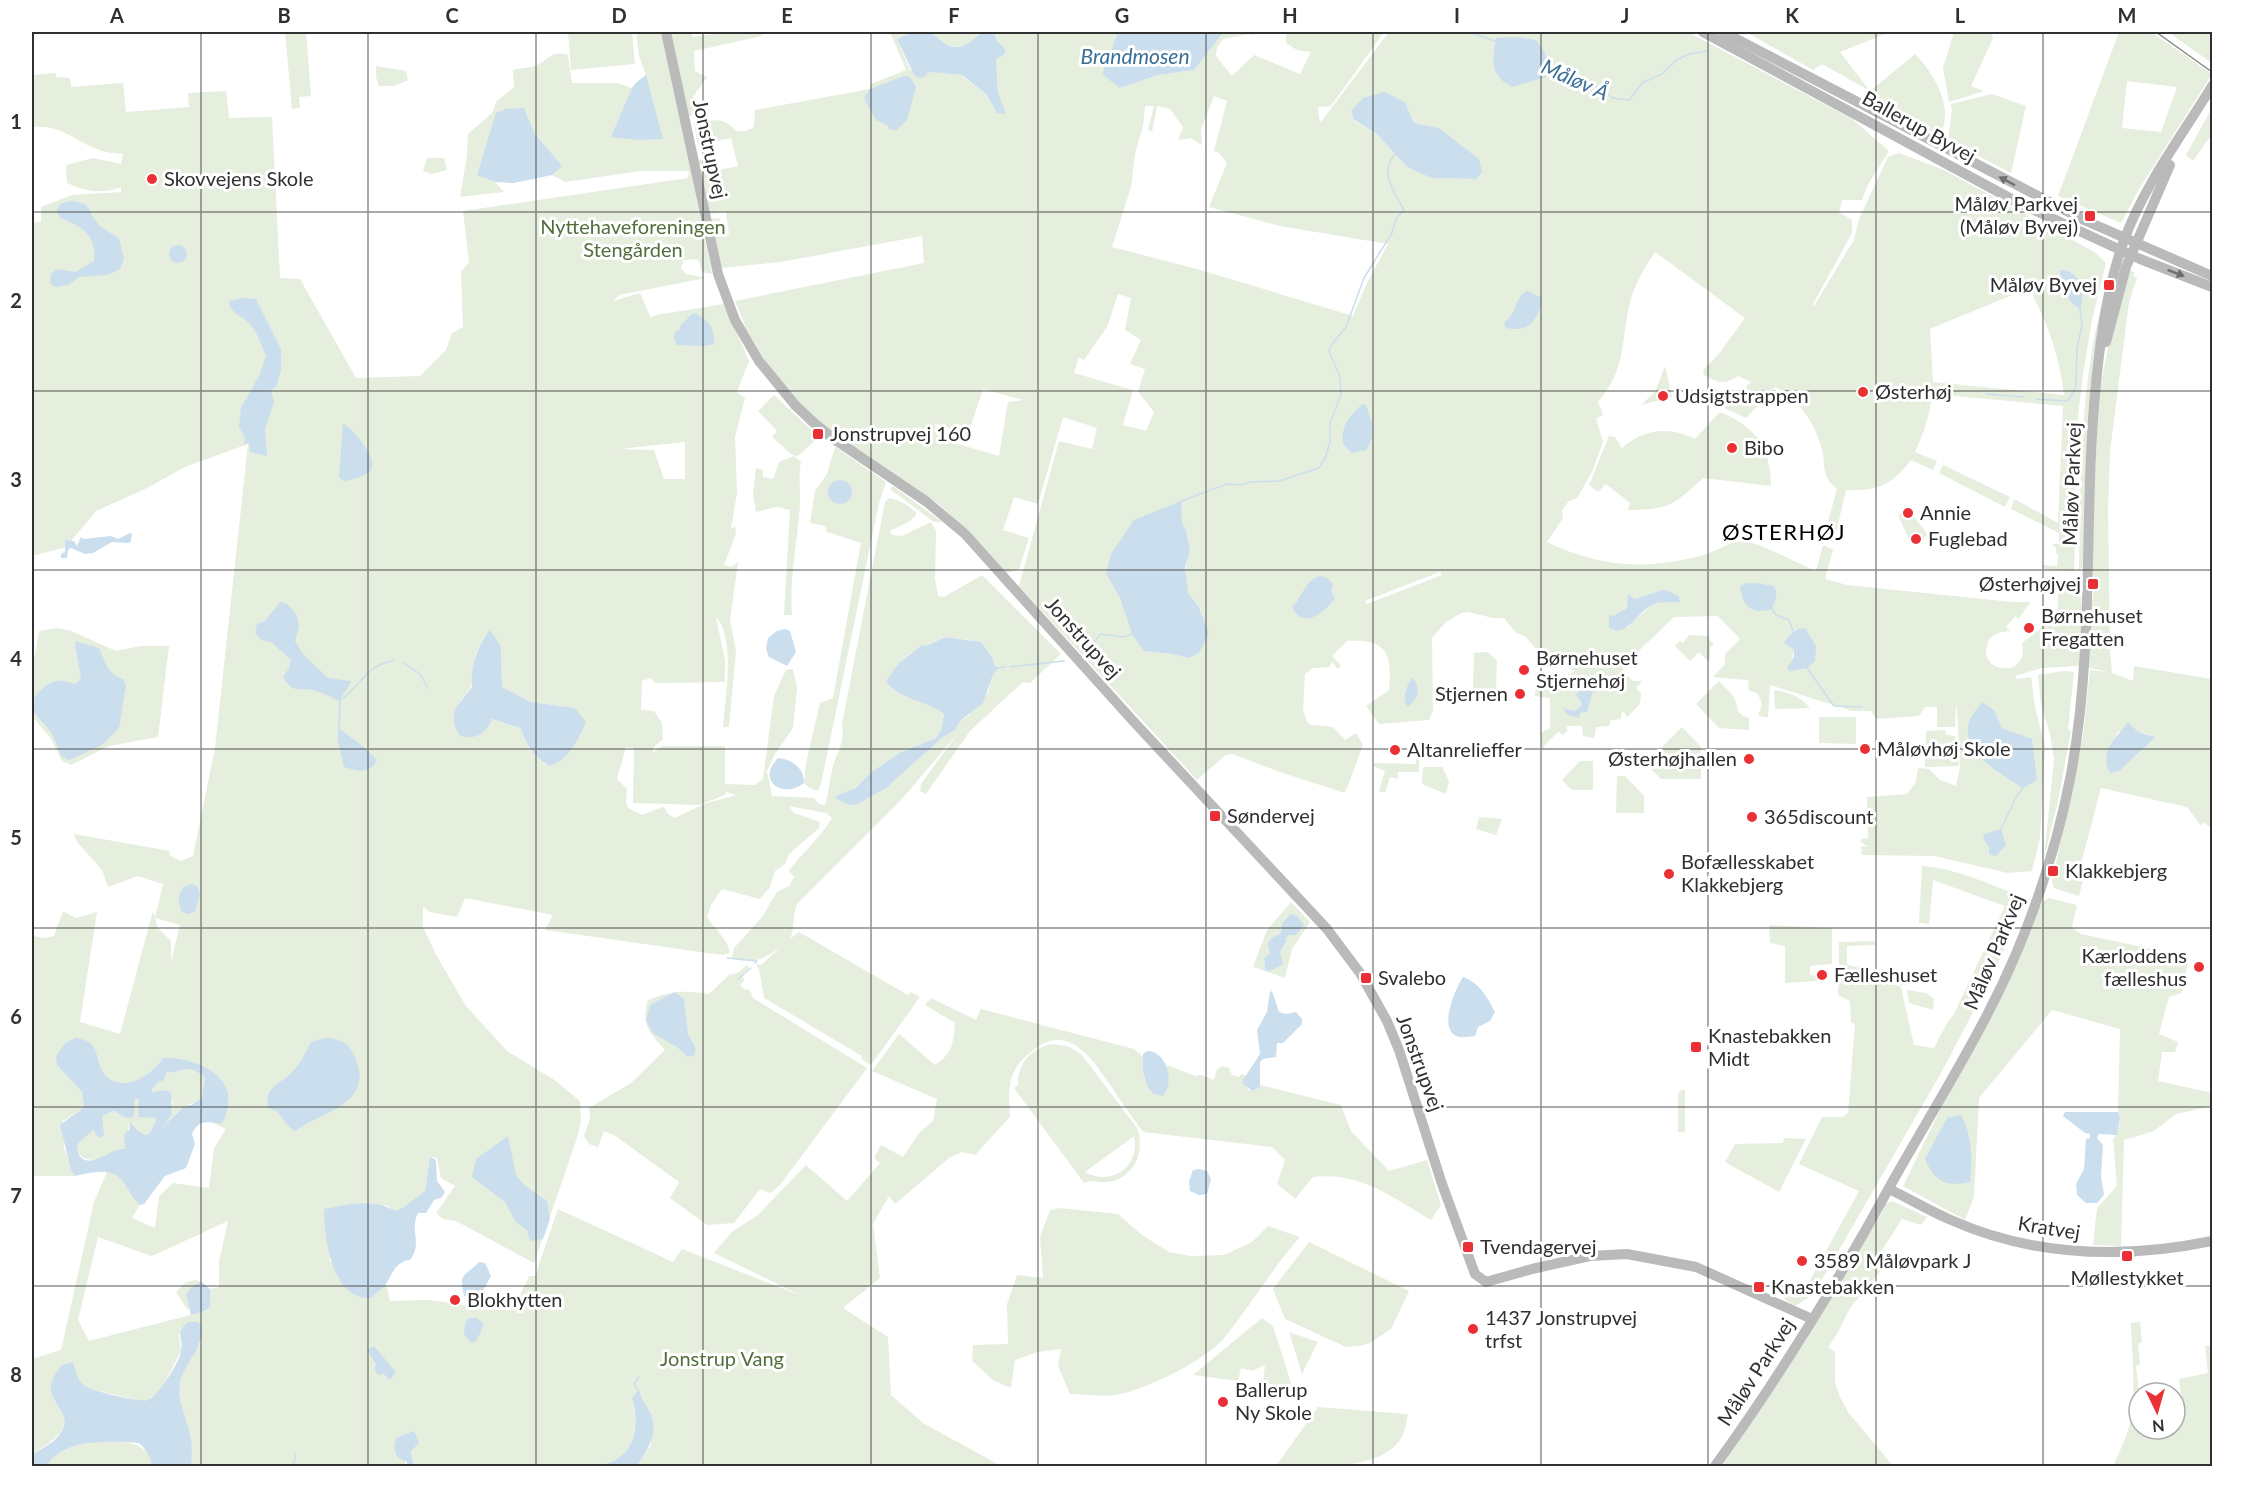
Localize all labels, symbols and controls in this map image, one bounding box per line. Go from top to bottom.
text: A [109,3,124,27]
text: B [277,3,291,27]
text: C [445,3,459,27]
text: D [611,3,627,27]
text: E [781,3,793,27]
text: F [948,3,960,27]
text: G [1115,3,1129,27]
text: H [1282,3,1298,27]
text: I [1454,3,1460,27]
text: J [1621,3,1629,27]
text: K [1785,3,1799,27]
text: L [1955,3,1966,27]
text: M [2118,3,2136,27]
water label: Brandmosen [1080,43,1190,68]
water label: Måløv Å [1538,53,1613,104]
street label: Ballerup Byvej [1859,85,1980,167]
street label: Jonstrupvej [689,97,733,201]
text: 1 [10,109,22,133]
place label: Skovvejens Skole [164,166,313,190]
marker: Skovvejens Skole [145,172,159,186]
one-way arrow [1999,176,2016,186]
place label: Måløv Parkvej (Måløv Byvej) [1955,191,2078,238]
marker: Måløv Parkvej (Måløv Byvej) [2083,209,2097,223]
park label: Nyttehaveforeningen Stengården [540,214,726,261]
one-way arrow [2168,268,2186,278]
place label: Måløv Byvej [1990,272,2097,296]
marker: Måløv Byvej [2102,278,2116,292]
text: 2 [10,288,22,312]
place label: Østerhøj [1875,379,1952,403]
place label: Udsigtstrappen [1675,383,1809,407]
marker: Østerhøj [1856,385,1870,399]
marker: Udsigtstrappen [1656,389,1670,403]
place label: Jonstrupvej 160 [830,421,971,445]
street label: Måløv Parkvej [2057,422,2085,546]
marker: Jonstrupvej 160 [811,427,825,441]
place label: Bibo [1744,435,1784,459]
marker: Bibo [1725,441,1739,455]
text: 3 [10,467,22,491]
place label: Annie [1920,500,1971,524]
marker: Annie [1901,506,1915,520]
district label: ØSTERHØJ [1722,518,1846,545]
place label: Fuglebad [1928,526,2008,550]
marker: Fuglebad [1909,532,1923,546]
place label: Østerhøjvej [1979,571,2081,595]
marker: Østerhøjvej [2086,577,2100,591]
street label: Jonstrupvej [1041,592,1127,683]
place label: Børnehuset Fregatten [2041,603,2143,650]
marker: Børnehuset Fregatten [2022,621,2036,635]
place label: Børnehuset Stjernehøj [1536,645,1638,692]
text: 4 [10,646,22,670]
marker: Børnehuset Stjernehøj [1517,663,1531,677]
place label: Stjernen [1435,681,1508,705]
marker: Stjernen [1513,687,1527,701]
place label: Måløvhøj Skole [1877,736,2011,760]
place label: Altanrelieffer [1407,737,1522,761]
marker: Måløvhøj Skole [1858,742,1872,756]
marker: Altanrelieffer [1388,743,1402,757]
place label: Østerhøjhallen [1608,746,1737,770]
marker: Østerhøjhallen [1742,752,1756,766]
place label: Søndervej [1227,803,1315,827]
place label: 365discount [1764,804,1874,828]
marker: Søndervej [1208,809,1222,823]
marker: 365discount [1745,810,1759,824]
text: 5 [10,825,22,849]
place label: Bofællesskabet Klakkebjerg [1681,849,1814,896]
place label: Klakkebjerg [2065,858,2167,882]
marker: Klakkebjerg [2046,864,2060,878]
marker: Bofællesskabet Klakkebjerg [1662,867,1676,881]
street label: Måløv Parkvej [1958,890,2028,1013]
place label: Kærloddens fælleshus [2082,943,2187,990]
marker: Kærloddens fælleshus [2192,960,2206,974]
place label: Fælleshuset [1834,962,1937,986]
place label: Svalebo [1378,965,1446,989]
marker: Fælleshuset [1815,968,1829,982]
marker: Svalebo [1359,971,1373,985]
text: 6 [10,1004,22,1028]
street label: Jonstrupvej [1392,1011,1450,1114]
place label: Knastebakken Midt [1708,1023,1831,1070]
marker: Knastebakken Midt [1689,1040,1703,1054]
text: 7 [10,1183,22,1207]
street label: Kratvej [2016,1210,2082,1244]
place label: Tvendagervej [1480,1234,1596,1258]
marker: Tvendagervej [1461,1240,1475,1254]
place label: 3589 Måløvpark J [1814,1248,1971,1272]
marker: Møllestykket [2120,1249,2134,1263]
marker: 3589 Måløvpark J [1795,1254,1809,1268]
place label: Møllestykket [2070,1265,2184,1289]
place label: Knastebakken [1771,1274,1894,1298]
marker: Knastebakken [1752,1280,1766,1294]
place label: Blokhytten [467,1287,563,1311]
marker: Blokhytten [448,1293,462,1307]
place label: 1437 Jonstrupvej trfst [1485,1305,1637,1352]
street label: Måløv Parkvej [1711,1313,1799,1430]
marker: 1437 Jonstrupvej trfst [1466,1322,1480,1336]
park label: Jonstrup Vang [660,1346,784,1370]
text: 8 [10,1362,22,1386]
place label: Ballerup Ny Skole [1235,1377,1312,1424]
north arrow [2127,1381,2187,1441]
marker: Ballerup Ny Skole [1216,1395,1230,1409]
text: N [2151,1416,2165,1436]

